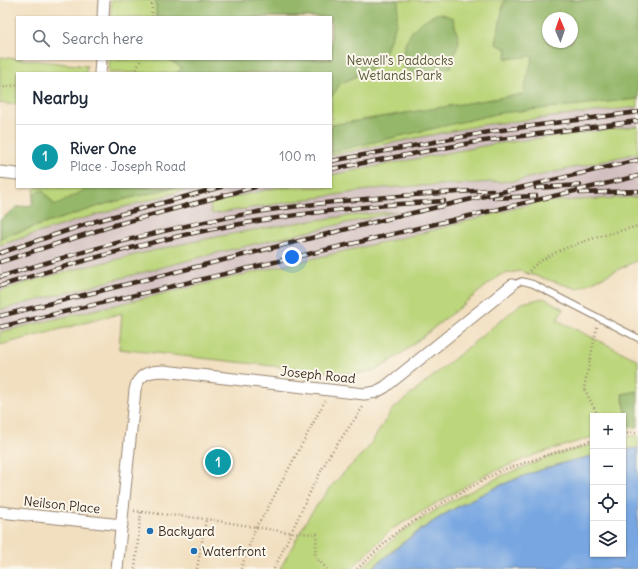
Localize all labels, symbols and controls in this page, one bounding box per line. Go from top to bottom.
north arrow [542,12,578,48]
search box [16,16,332,60]
icon: search [30,27,52,49]
text: Search here [62,29,143,48]
park label: Newell's Paddocks Wetlands Park [346,52,454,84]
text: Nearby [32,87,88,109]
text: River One [70,139,136,158]
text: 1 [42,148,48,165]
text: 100 m [279,148,316,165]
text: Place · Joseph Road [70,158,186,175]
your location [282,247,302,267]
street label: Joseph Road [280,363,357,387]
map controls [590,413,626,557]
button: + [590,413,626,449]
pin: 1 [205,447,231,477]
button: − [590,449,626,485]
button: locate [590,485,626,521]
street label: Neilson Place [23,493,101,517]
button: layers [590,521,626,557]
place label: Backyard [158,523,215,540]
marker: Backyard [145,526,155,536]
place label: Waterfront [202,543,267,560]
marker: Waterfront [189,546,199,556]

